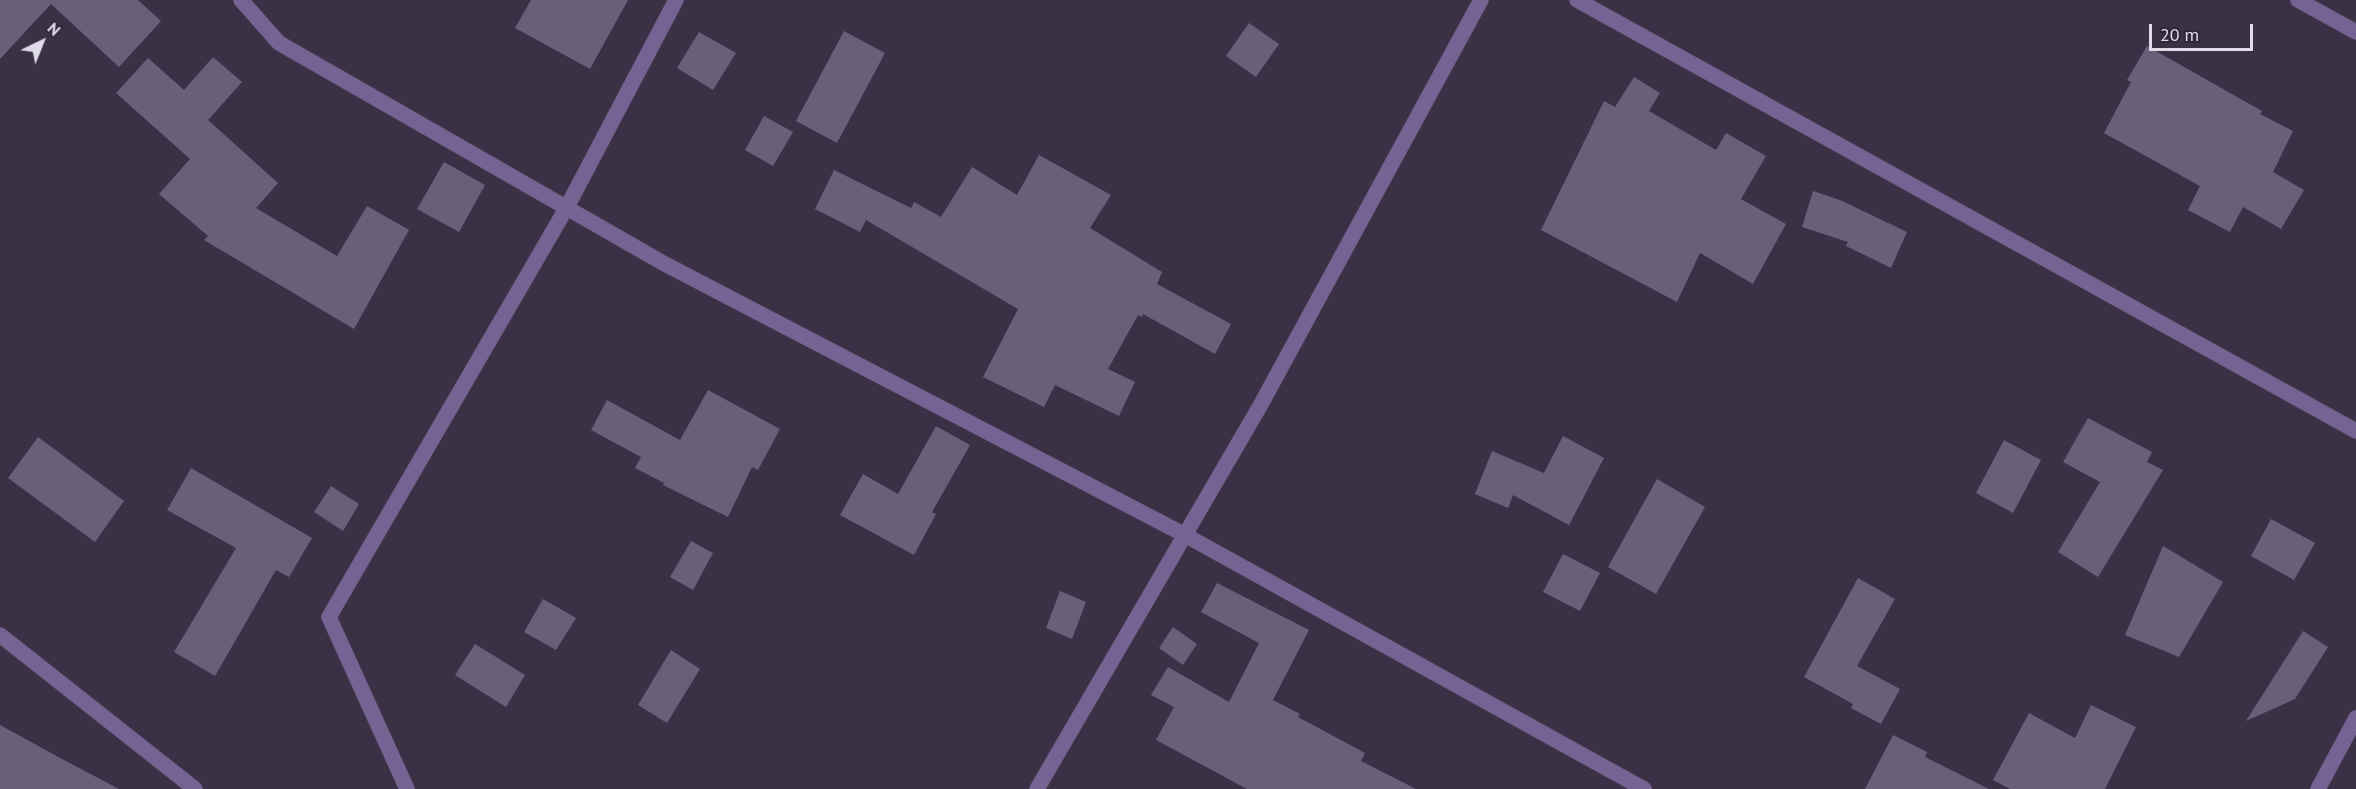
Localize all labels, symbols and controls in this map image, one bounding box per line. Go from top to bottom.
north arrow [12,12,72,72]
scale bar [2152,12,2256,50]
text: N [44,18,65,40]
text: 20 m [2160,23,2199,46]

